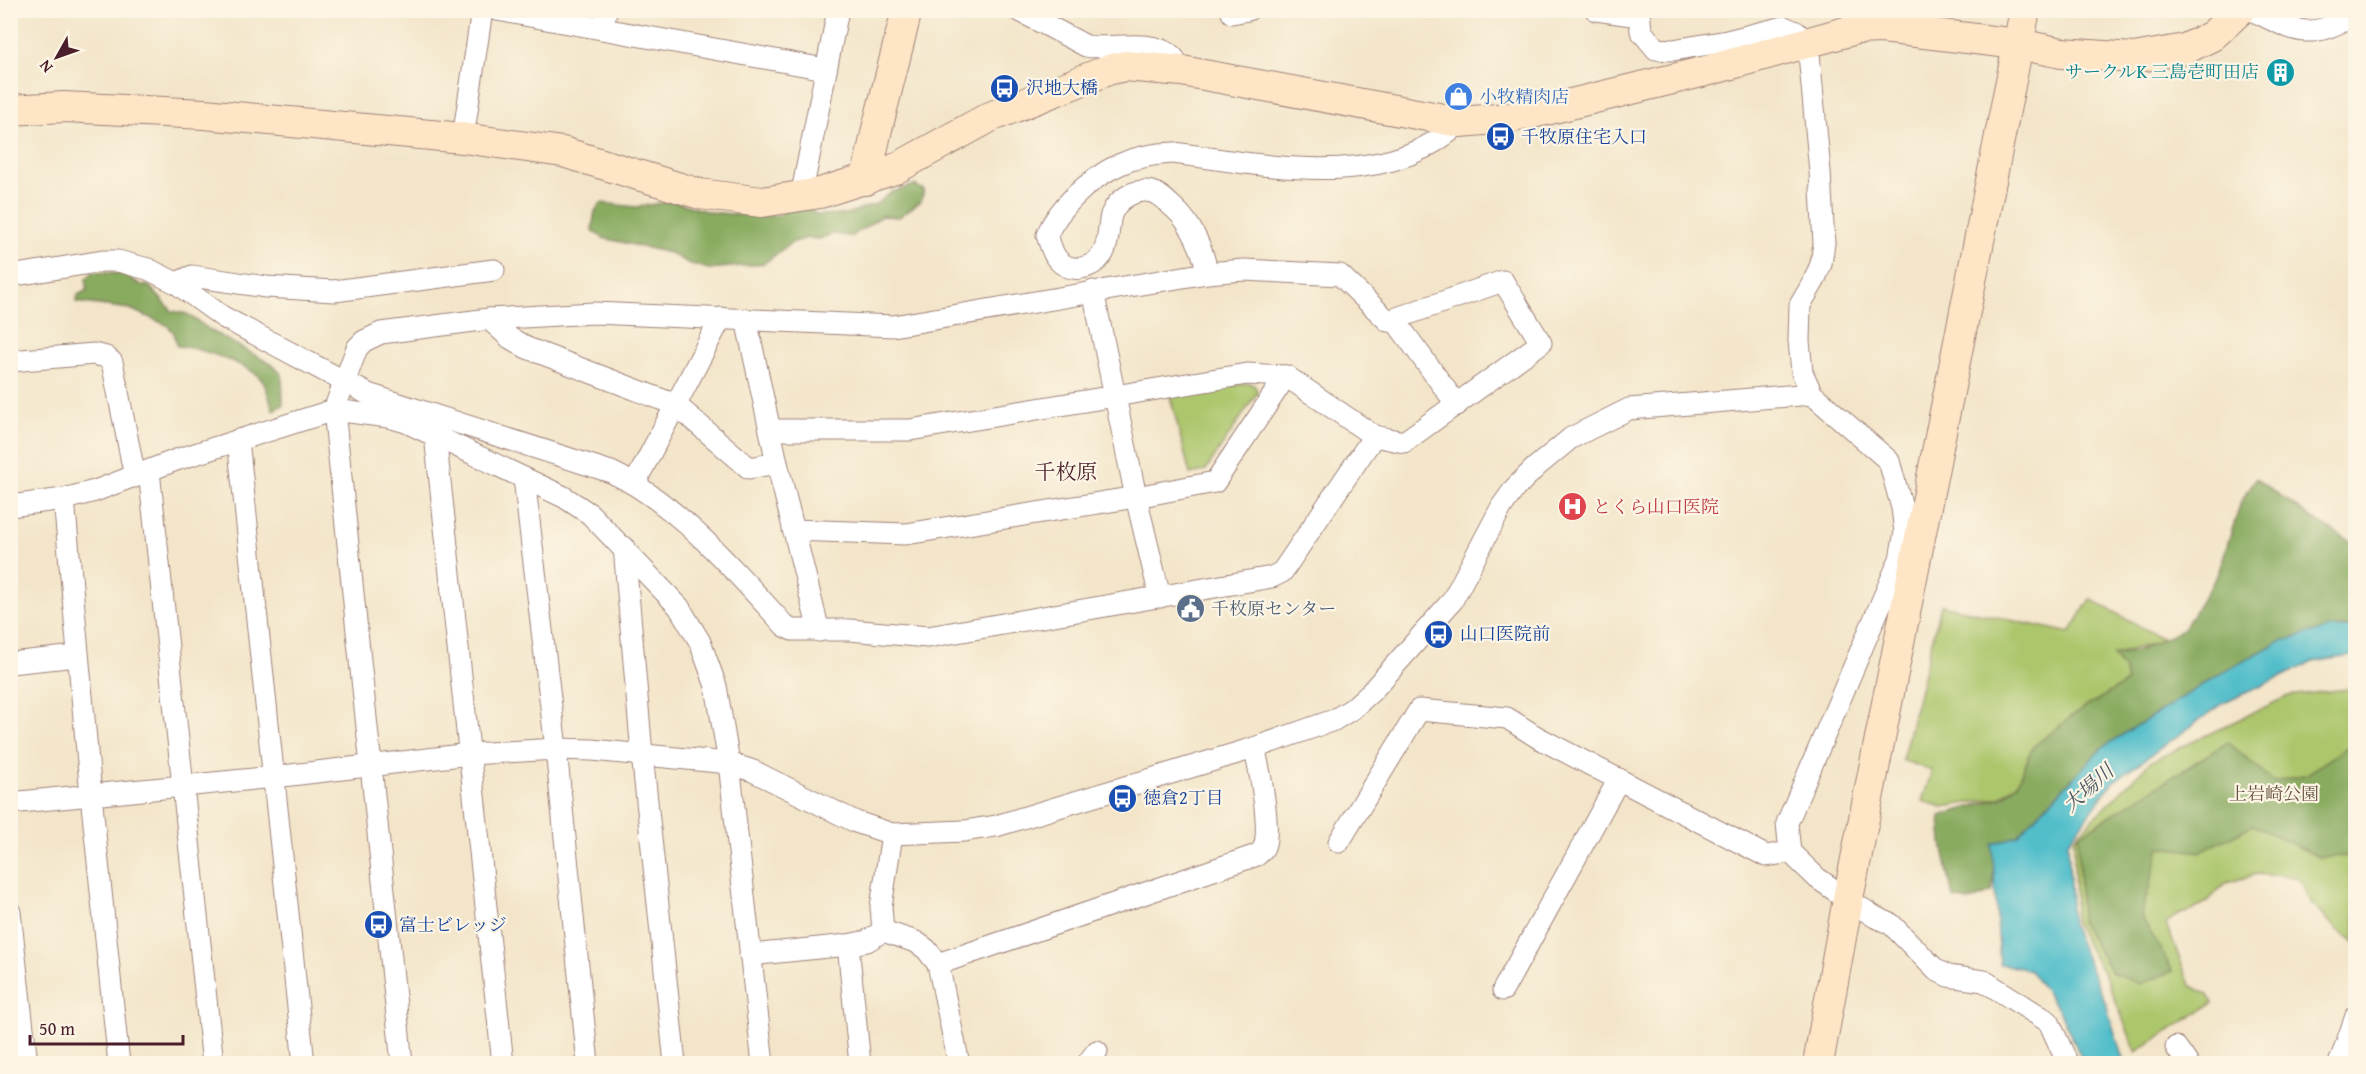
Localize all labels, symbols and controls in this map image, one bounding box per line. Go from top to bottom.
north arrow [27,27,87,87]
text: N [33,55,58,78]
building icon: サークルK 三島壱町田店 [2264,56,2296,88]
place label: サークルK 三島壱町田店 [2065,58,2259,85]
bus stop icon: 沢地大橋 [989,72,1021,104]
place label: 沢地大橋 [1026,74,1098,101]
shop icon: 小牧精肉店 [1442,81,1474,113]
place label: 小牧精肉店 [1479,83,1569,110]
bus stop icon: 千牧原住宅入口 [1484,121,1516,153]
place label: 千牧原住宅入口 [1521,123,1647,150]
district label: 千枚原 [1035,456,1098,487]
hospital icon: とくら山口医院 [1556,491,1588,523]
place label: とくら山口医院 [1593,493,1719,520]
public building icon: 千枚原センター [1174,593,1206,625]
place label: 千枚原センター [1211,595,1336,622]
bus stop icon: 山口医院前 [1423,618,1455,650]
place label: 山口医院前 [1460,620,1550,647]
water label: 大場川 [2056,755,2121,818]
park label: 上岩崎公園 [2229,780,2319,807]
bus stop icon: 徳倉2丁目 [1106,782,1138,814]
place label: 徳倉2丁目 [1143,784,1224,811]
bus stop icon: 富士ビレッジ [362,909,394,941]
place label: 富士ビレッジ [399,911,507,938]
scale bar [30,1008,183,1046]
text: 50 m [39,1015,75,1042]

